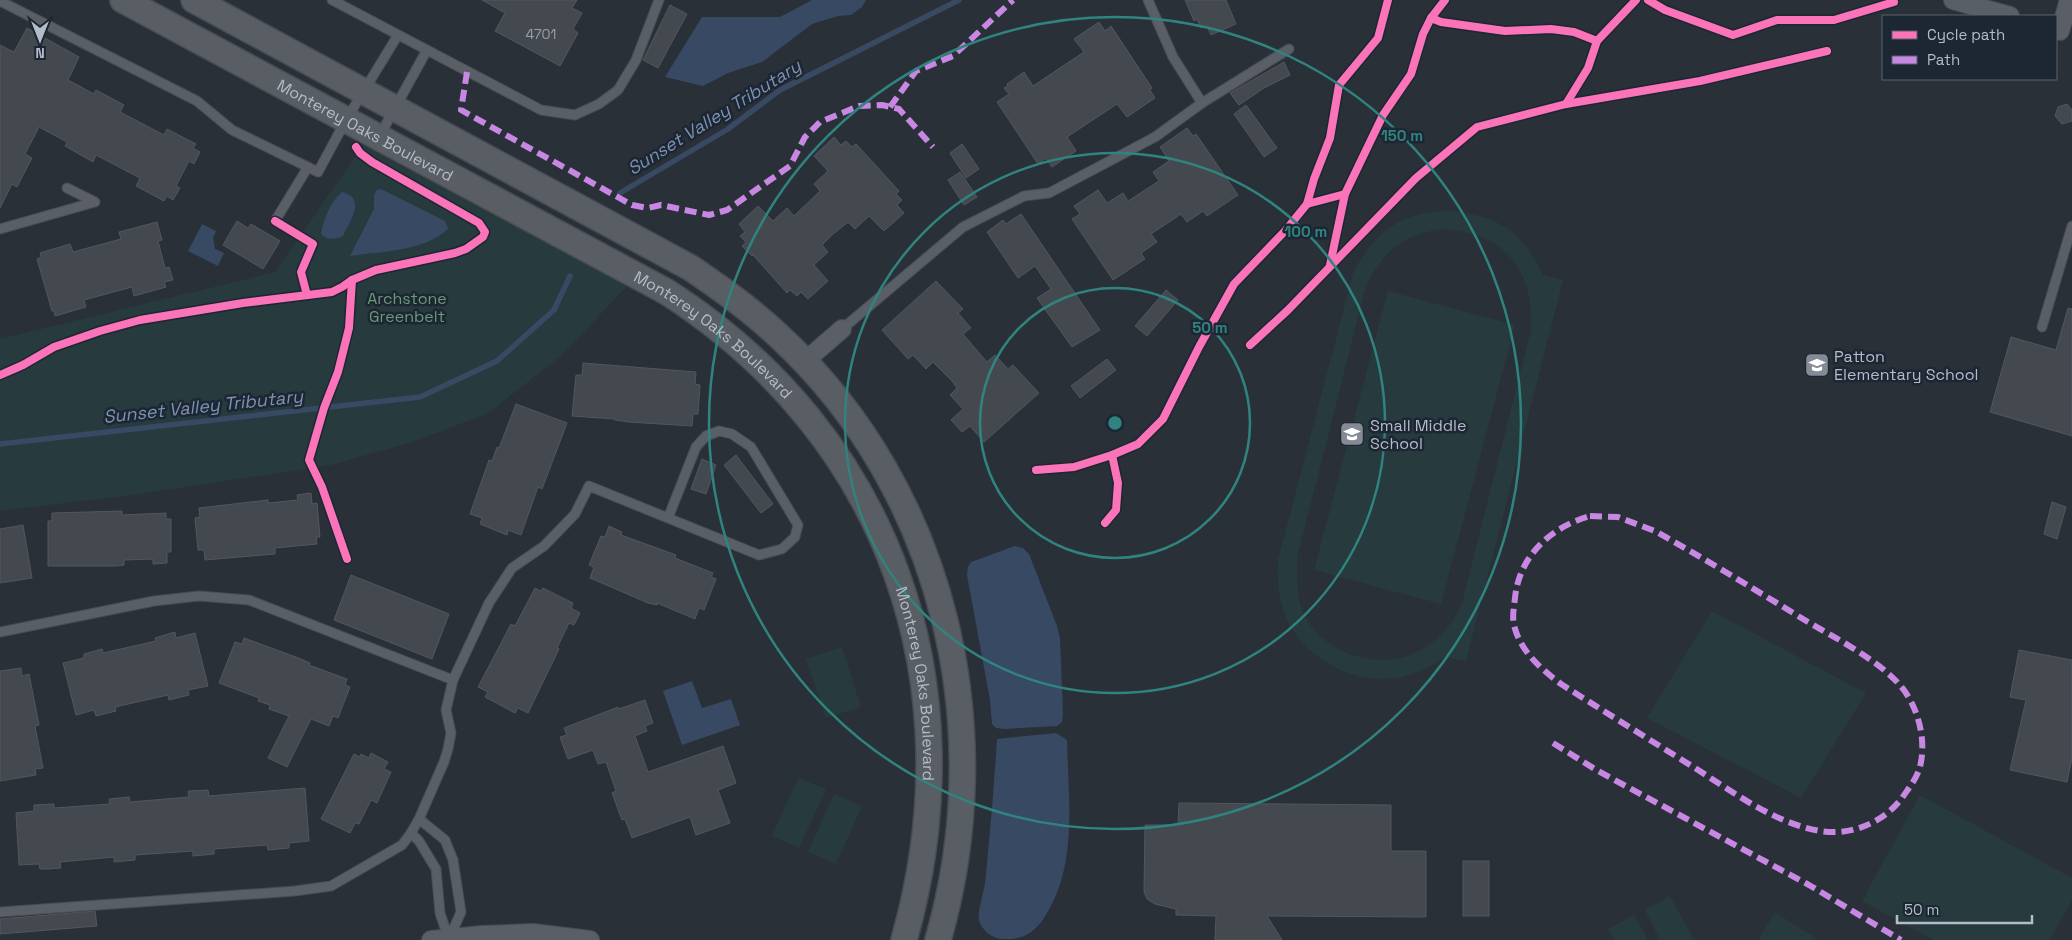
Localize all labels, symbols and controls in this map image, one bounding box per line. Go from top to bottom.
north arrow [15,15,65,65]
legend [1882,15,2057,80]
house number: 4701 [526,25,556,43]
text: Cycle path [1927,25,2005,44]
text: N [35,44,45,62]
text: Path [1927,50,1960,69]
water label: Sunset Valley Tributary [623,54,806,180]
street label: Monterey Oaks Boulevard [274,74,457,186]
text: 150 m [1381,126,1423,145]
text: 100 m [1285,222,1327,241]
street label: Monterey Oaks Boulevard [630,266,797,403]
park label: Archstone Greenbelt [367,288,447,327]
text: 50 m [1192,318,1228,337]
place label: Patton Elementary School [1834,346,1979,385]
school or university icon: Patton Elementary School [1804,352,1830,378]
water label: Sunset Valley Tributary [102,384,305,428]
centre of rings [1106,414,1124,432]
place label: Small Middle School [1370,415,1466,454]
school or university icon: Small Middle School [1339,421,1365,447]
street label: Monterey Oaks Boulevard [891,584,940,781]
scale bar [1897,892,2032,924]
text: 50 m [1904,900,1939,919]

